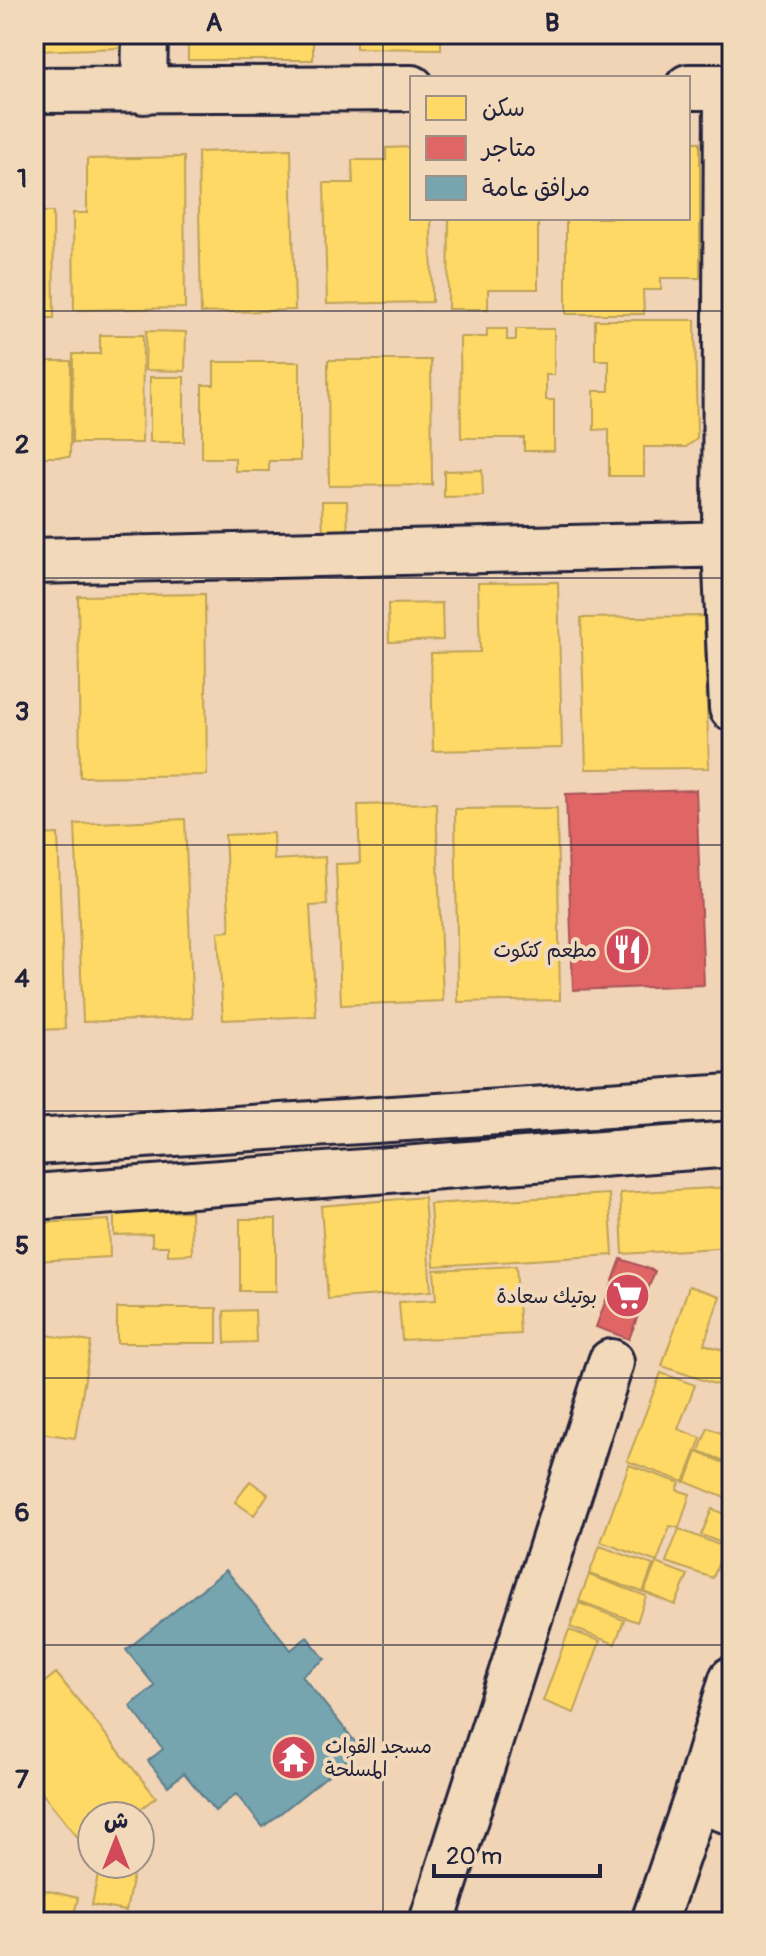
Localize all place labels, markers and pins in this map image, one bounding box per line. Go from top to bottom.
restaurant icon: مطعم كتكوت [604,926,652,974]
place label: مطعم كتكوت [493,938,597,965]
supermarket icon: بوتيك سعادة [604,1272,652,1320]
place label: بوتيك سعادة [496,1284,597,1309]
temple icon: مسجد القوات المسلحة [270,1734,318,1782]
place label: مسجد القوات المسلحة [325,1734,432,1782]

